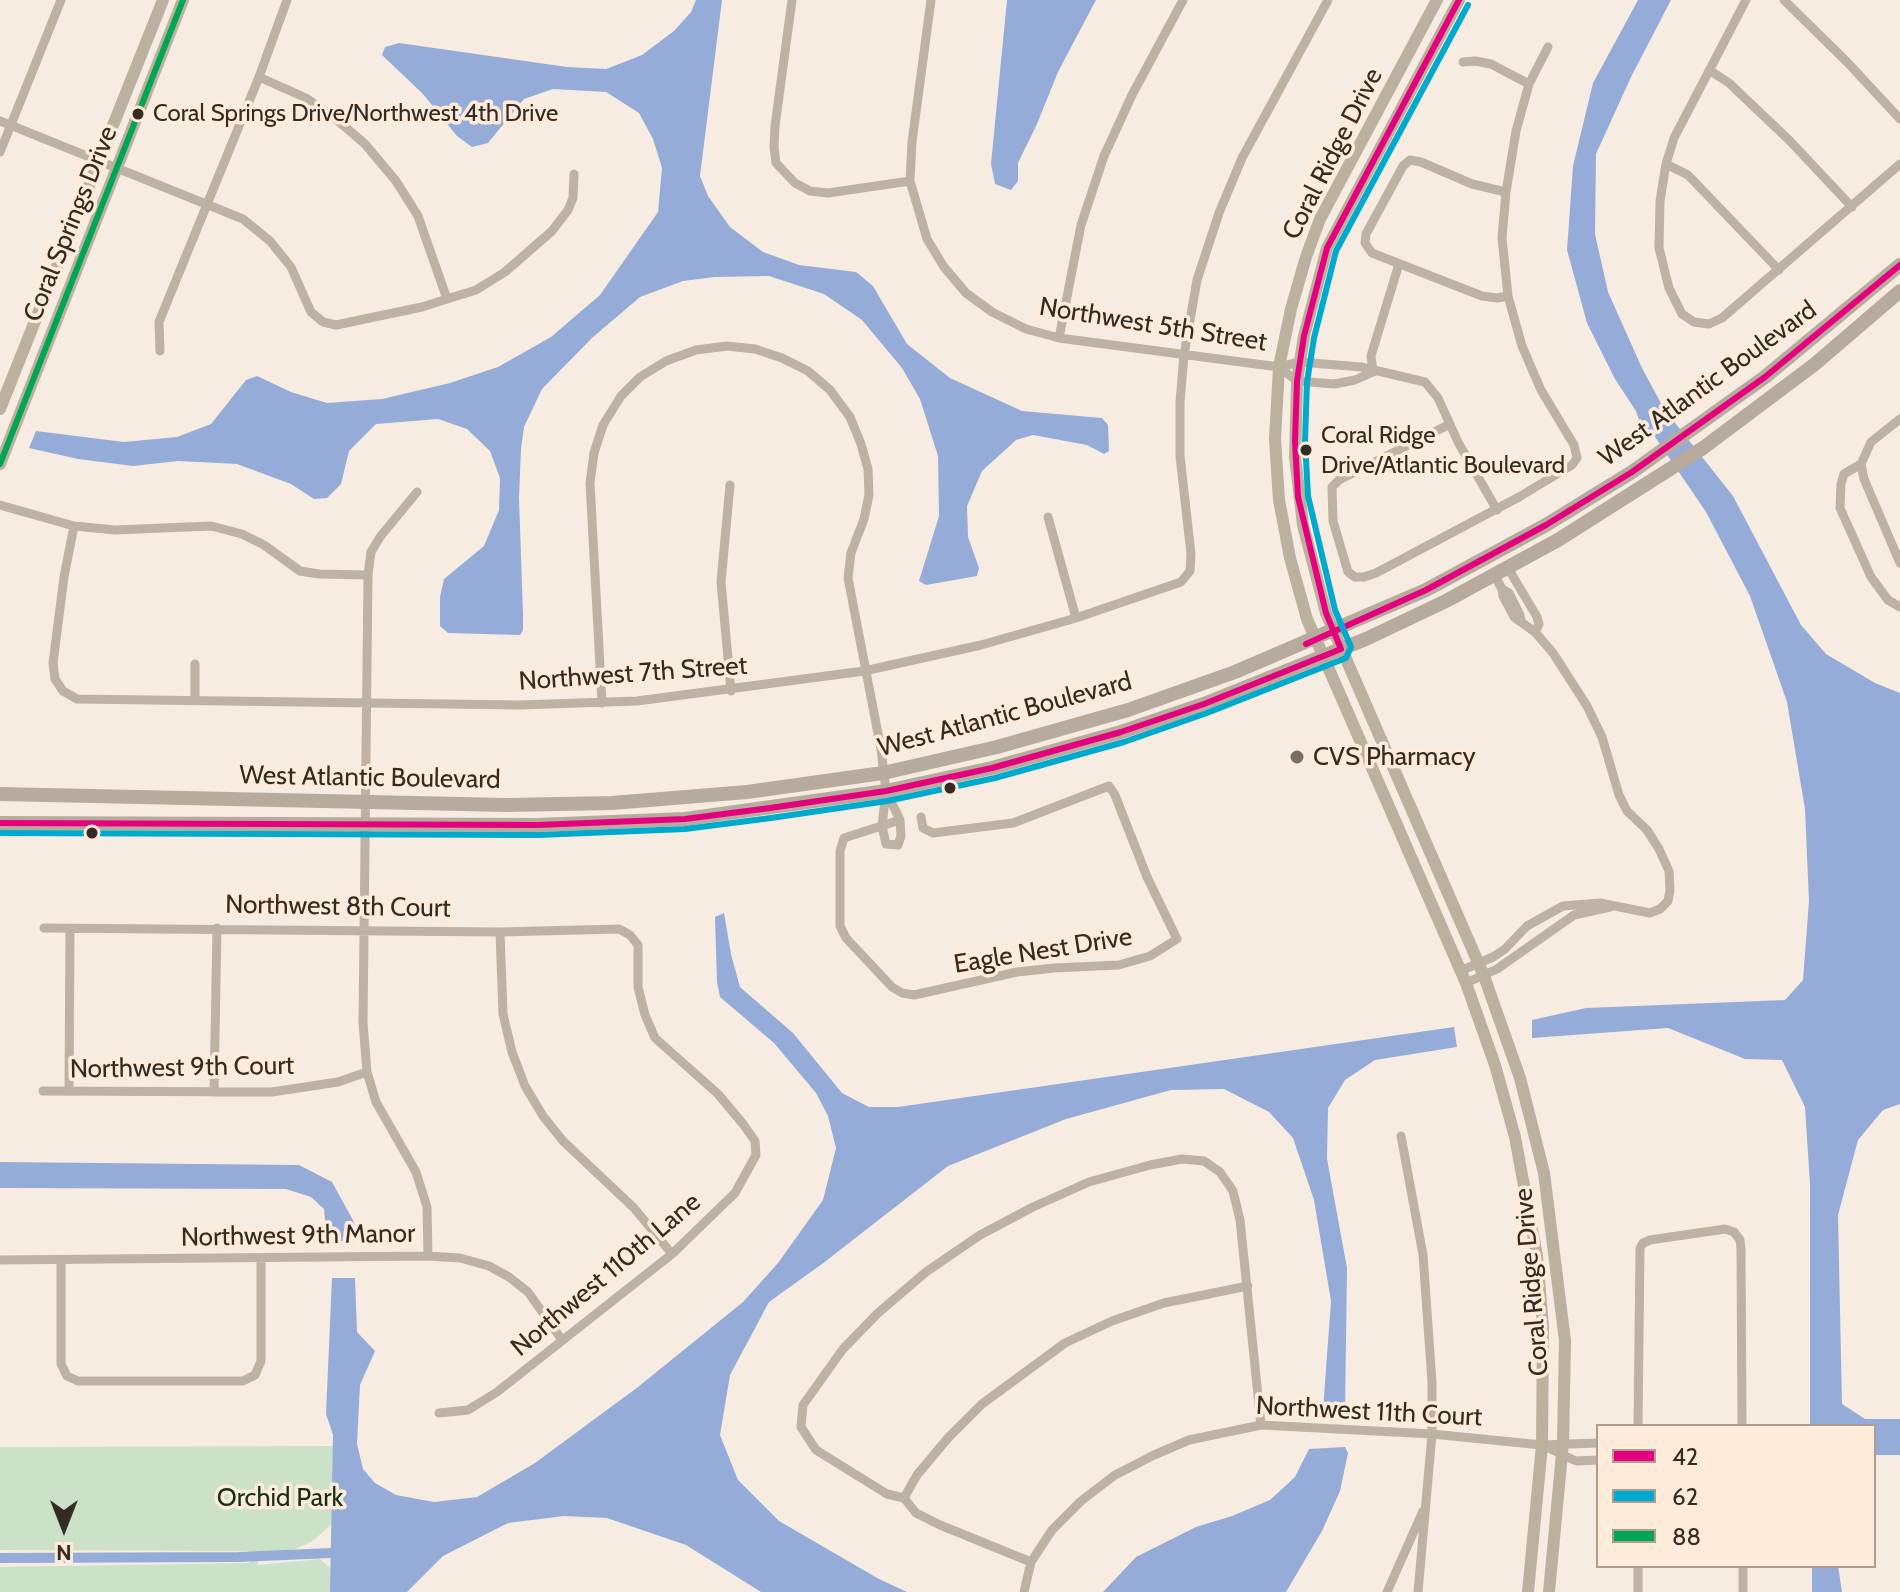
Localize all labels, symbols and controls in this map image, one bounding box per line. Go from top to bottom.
street label: Coral Ridge Drive [1276,63,1390,245]
place label: Coral Springs Drive/Northwest 4th Drive [153,100,558,128]
marker: Coral Springs Drive/Northwest 4th Drive [130,106,146,122]
street label: Coral Springs Drive [18,122,124,326]
street label: Northwest 5th Street [1037,292,1269,358]
street label: West Atlantic Boulevard [1593,295,1823,473]
place label: Coral Ridge Drive/Atlantic Boulevard [1321,422,1565,478]
marker: Coral Ridge Drive/Atlantic Boulevard [1298,442,1314,458]
street label: Northwest 7th Street [518,650,748,698]
street label: West Atlantic Boulevard [875,666,1135,764]
place label: CVS Pharmacy [1313,741,1476,773]
marker: CVS Pharmacy [1288,748,1306,766]
street label: West Atlantic Boulevard [239,760,501,796]
unlabelled marker [942,780,958,796]
unlabelled marker [84,825,100,841]
street label: Northwest 8th Court [225,889,451,925]
street label: Eagle Nest Drive [952,922,1134,980]
street label: Northwest 9th Court [69,1050,295,1086]
street label: Northwest 110th Lane [505,1187,707,1363]
street label: Coral Ridge Drive [1508,1187,1556,1377]
street label: Northwest 9th Manor [181,1218,415,1254]
street label: Northwest 11th Court [1255,1390,1483,1434]
legend [1596,1424,1876,1568]
text: 42 [1672,1442,1698,1471]
park label: Orchid Park [217,1482,343,1514]
text: 62 [1672,1482,1698,1511]
north arrow [24,1488,104,1568]
text: 88 [1672,1522,1701,1551]
text: N [56,1539,72,1566]

